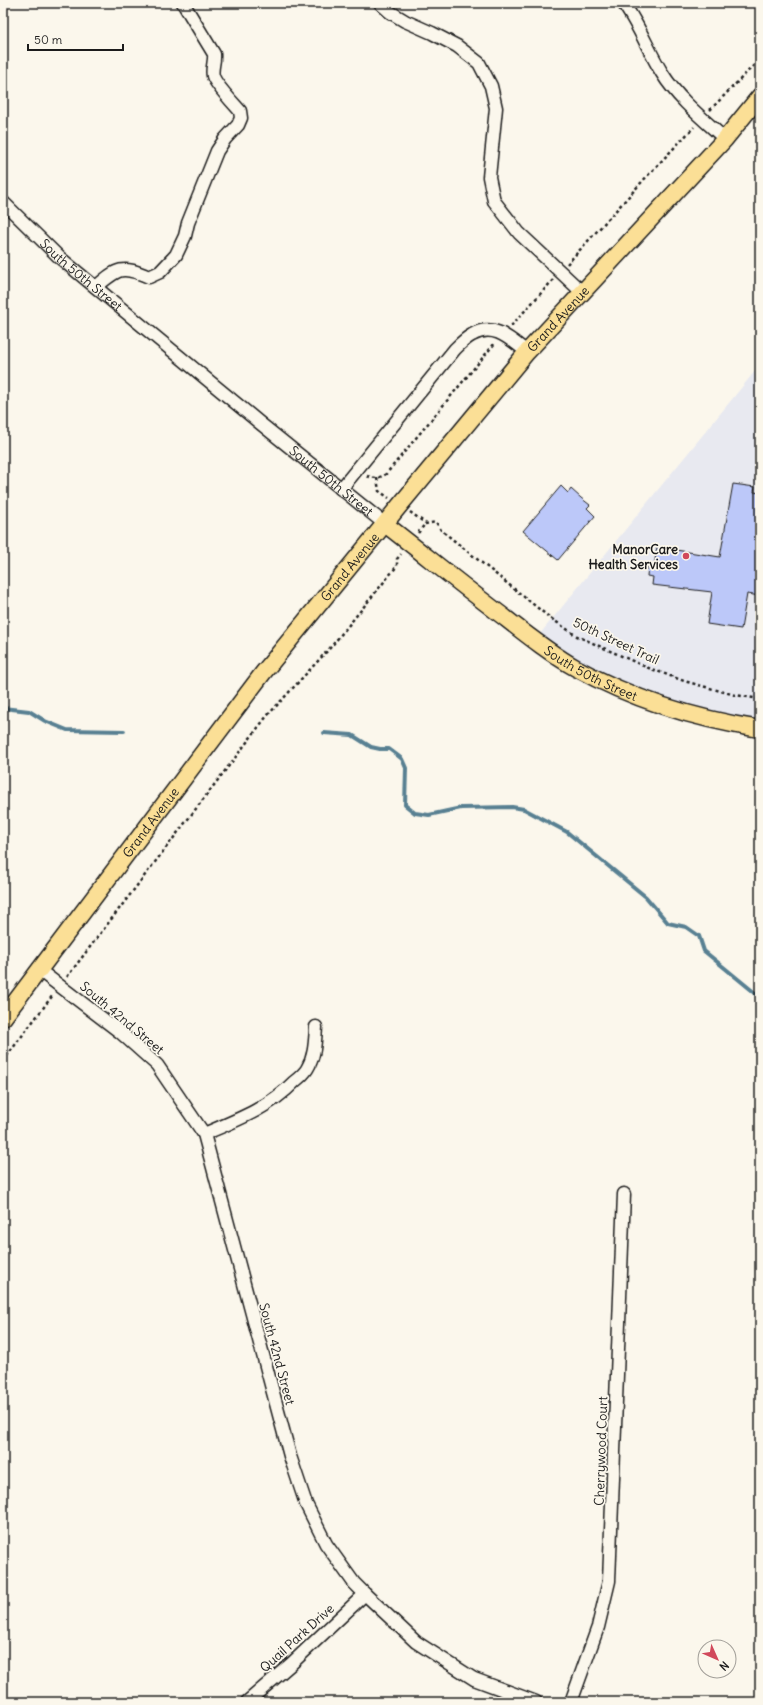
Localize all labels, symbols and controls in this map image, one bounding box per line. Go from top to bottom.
scale bar [28,26,123,52]
text: 50 m [34,32,63,47]
street label: South 50th Street [37,235,127,315]
street label: Grand Avenue [523,282,593,355]
street label: South 50th Street [286,442,377,520]
street label: Grand Avenue [316,529,383,605]
place label: ManorCare Health Services [588,541,678,573]
marker: ManorCare Health Services [681,551,691,561]
street label: 50th Street Trail [570,614,662,668]
street label: South 50th Street [541,642,640,705]
street label: Grand Avenue [118,784,182,861]
street label: South 42nd Street [76,978,168,1059]
street label: South 42nd Street [255,1301,299,1407]
street label: Cherrywood Court [591,1395,611,1506]
street label: Quail Park Drive [256,1600,338,1676]
north arrow [697,1639,737,1679]
text: N [716,1658,732,1674]

